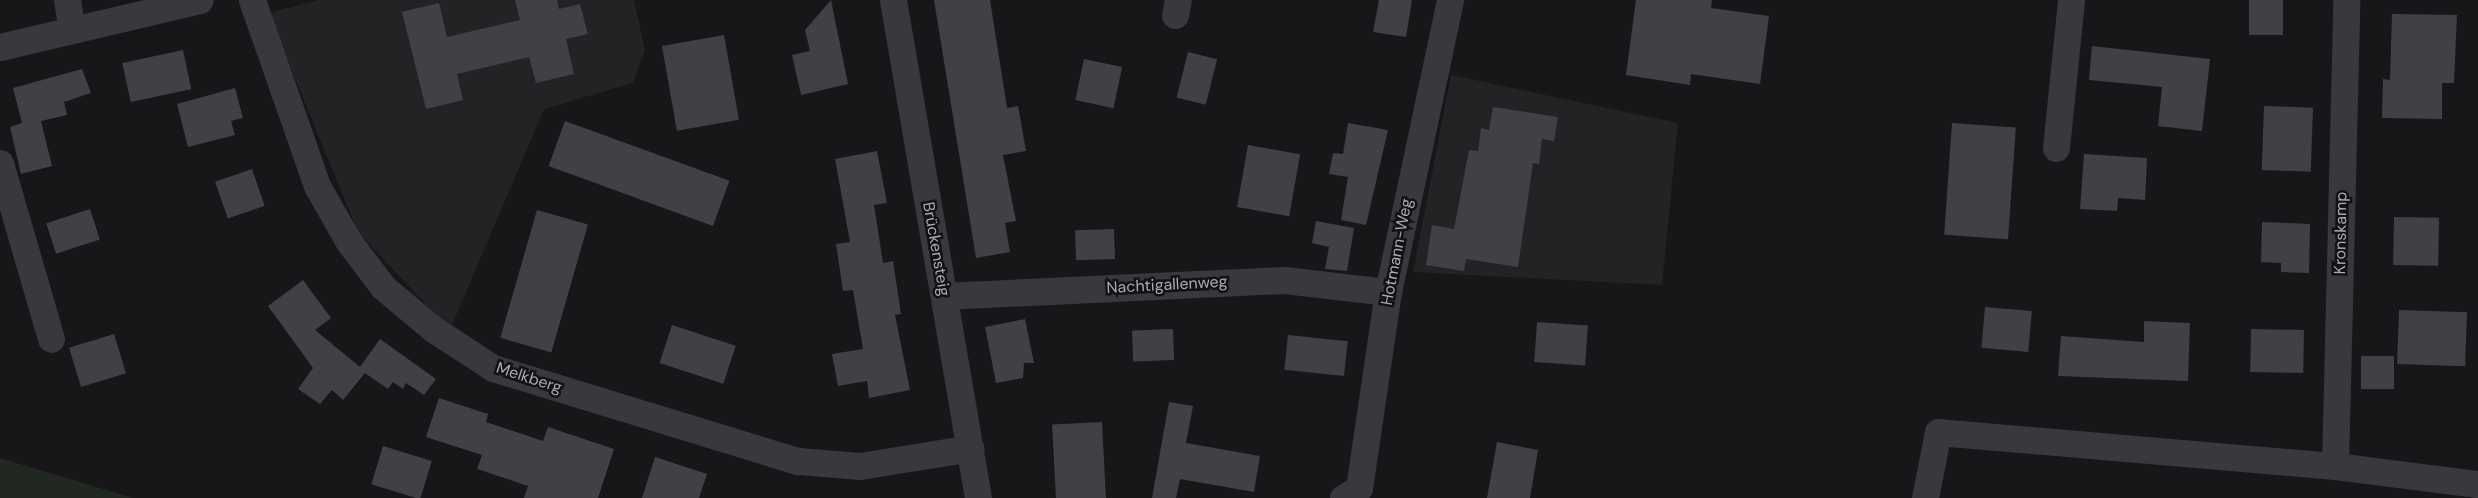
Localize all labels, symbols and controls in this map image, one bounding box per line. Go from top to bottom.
street label: Kronskamp [2331,192,2351,274]
street label: Hotmann-Weg [1377,197,1417,307]
street label: Brückensteig [918,200,954,298]
street label: Nachtigallenweg [1106,272,1228,298]
street label: Melkberg [494,358,564,398]

